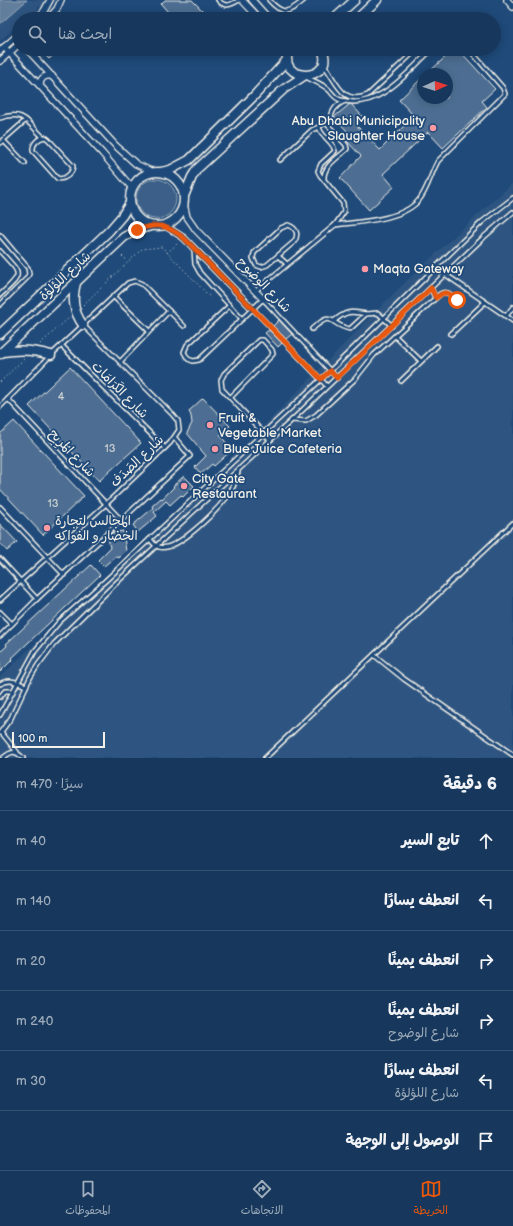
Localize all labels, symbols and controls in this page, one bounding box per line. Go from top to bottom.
search box [12,12,501,56]
icon: search [26,23,48,45]
text: ابحث هنا [58,25,112,44]
north arrow [417,68,453,104]
place label: Abu Dhabi Municipality Slaughter House [292,113,425,144]
marker: Abu Dhabi Municipality Slaughter House [428,123,438,133]
route end [128,221,146,239]
street label: شارع اللؤلؤة [36,248,95,305]
street label: شارع الوضوح [233,254,294,317]
place label: Maqta Gateway [373,261,464,277]
marker: Maqta Gateway [360,264,370,274]
route start [448,291,466,309]
street label: شارع الكَرَامَات [88,358,152,422]
house number: 4 [58,390,65,403]
place label: Fruit & Vegetable Market [218,410,321,441]
marker: Fruit & Vegetable Market [205,420,215,430]
street label: شارع المُرِيح [44,426,98,482]
street label: شارع الصَدَف [107,432,168,491]
place label: Blue Juice Cafeteria [223,441,342,457]
house number: 13 [104,442,116,455]
marker: Blue Juice Cafeteria [210,444,220,454]
place label: City Gate Restaurant [192,471,257,502]
marker: City Gate Restaurant [179,481,189,491]
house number: 13 [47,497,59,510]
place label: المجالس لتجارة الخضار و الفواكه [55,513,138,544]
marker: المجالس لتجارة الخضار و الفواكه [42,523,52,533]
scale bar [12,730,105,749]
text: 100 m [18,732,47,745]
text: 6 دقيقة [443,774,497,794]
text: سيرًا · 470 m [16,776,83,792]
icon: ahead [475,830,497,852]
text: تابع السير [401,831,459,850]
text: 40 m [16,833,46,849]
icon: left [475,890,497,912]
text: انعطف يسارًا [384,891,459,910]
text: 140 m [16,893,51,909]
icon: right [475,950,497,972]
text: انعطف يمينًا [388,951,459,970]
text: 20 m [16,953,46,969]
text: انعطف يمينًا [388,1001,459,1020]
icon: right [475,1010,497,1032]
text: 240 m [16,1013,53,1029]
text: شارع الوضوح [388,1025,459,1041]
text: انعطف يسارًا [384,1061,459,1080]
icon: left [475,1070,497,1092]
text: 30 m [16,1073,46,1089]
text: شارع اللؤلؤة [395,1085,459,1101]
icon: arrive [475,1130,497,1152]
text: الوصول إلى الوجهة [345,1131,459,1150]
tab: المحفوظات [65,1178,110,1220]
tab: الاتجاهات [241,1178,283,1220]
tab: الخريطة [414,1178,448,1220]

